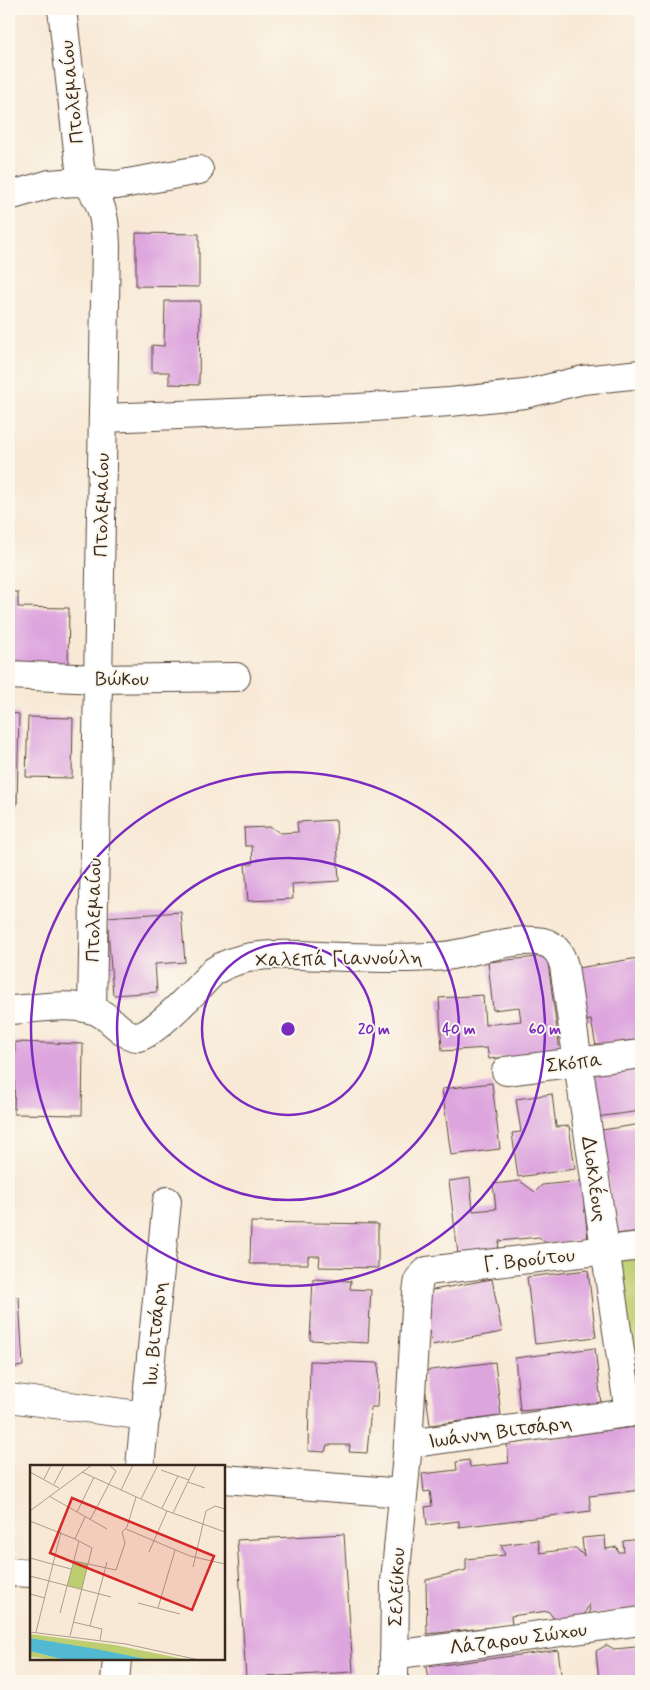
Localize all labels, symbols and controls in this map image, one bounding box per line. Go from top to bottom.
street label: Πτολεμαίου [54,39,91,145]
street label: Πτολεμαίου [88,453,117,557]
street label: Βώκου [95,666,149,693]
street label: Πτολεμαίου [80,858,109,962]
street label: Χαλεπά Γιαννούλη [255,945,423,974]
centre of rings [279,1020,297,1038]
text: 20 m [358,1020,390,1040]
text: 40 m [442,1020,476,1040]
text: 60 m [529,1020,561,1040]
street label: Σκόπα [545,1047,604,1080]
street label: Διοκλέους [574,1135,613,1224]
street label: Γ. Βρούτου [482,1242,576,1279]
street label: Ιω. Βιτσάρη [137,1280,174,1388]
street label: Ιωάννη Βιτσάρη [427,1409,574,1456]
inset map [30,1465,225,1660]
street label: Σελεύκου [383,1547,412,1627]
street label: Λάζαρου Σώχου [447,1616,589,1663]

